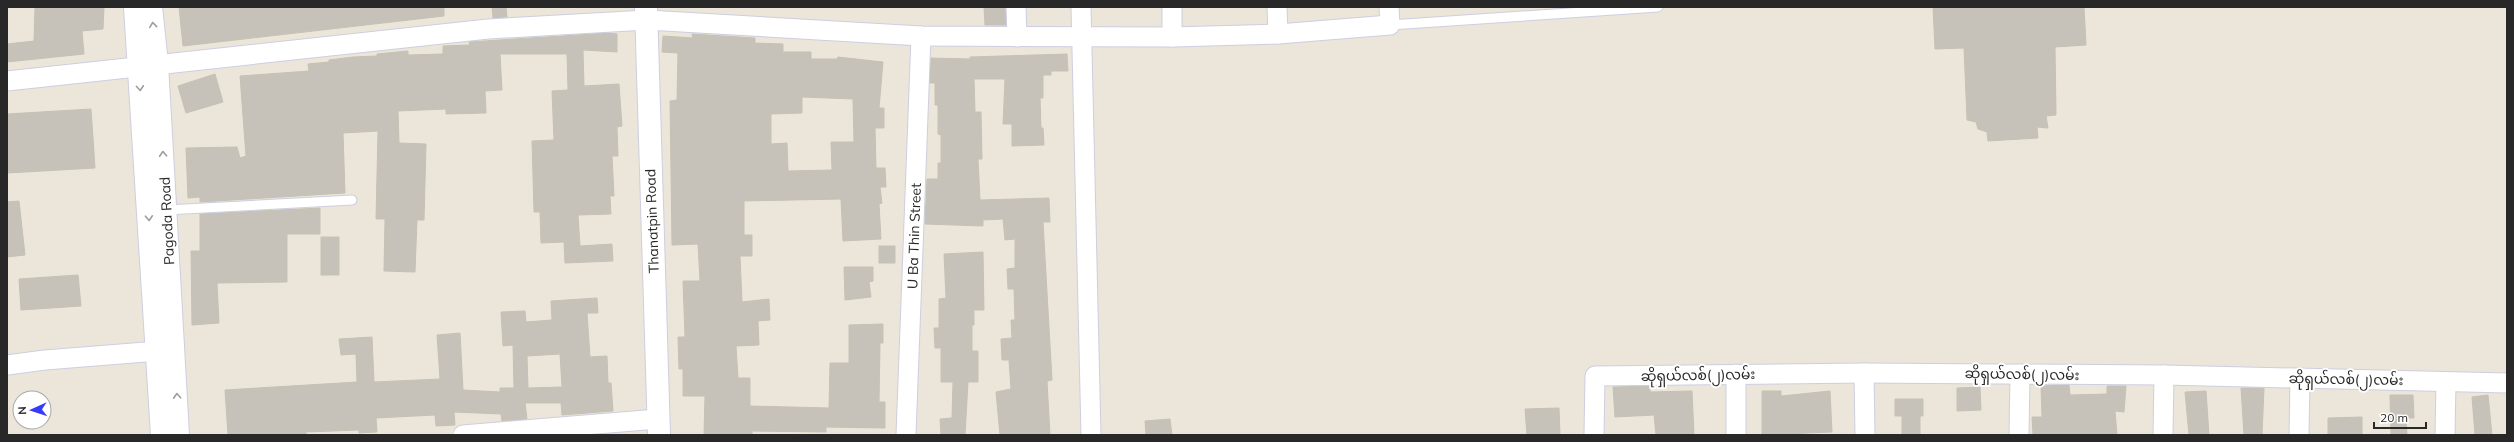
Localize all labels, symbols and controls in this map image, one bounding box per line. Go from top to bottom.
one-way arrow [149,22,158,28]
one-way arrow [136,85,145,91]
one-way arrow [158,151,167,157]
street label: Thanatpin Road [641,168,663,274]
street label: Pagoda Road [156,176,178,266]
street label: U Ba Thin Street [903,183,925,289]
one-way arrow [144,215,153,221]
street label: ဆိုရှယ်လစ်(၂)လမ်း [1964,363,2080,387]
street label: ဆိုရှယ်လစ်(၂)လမ်း [1640,364,1756,388]
street label: ဆိုရှယ်လစ်(၂)လမ်း [2288,368,2404,392]
north arrow [12,390,52,430]
one-way arrow [172,393,181,399]
scale bar [2374,404,2426,430]
text: N [15,406,29,415]
text: 20 m [2380,410,2408,425]

